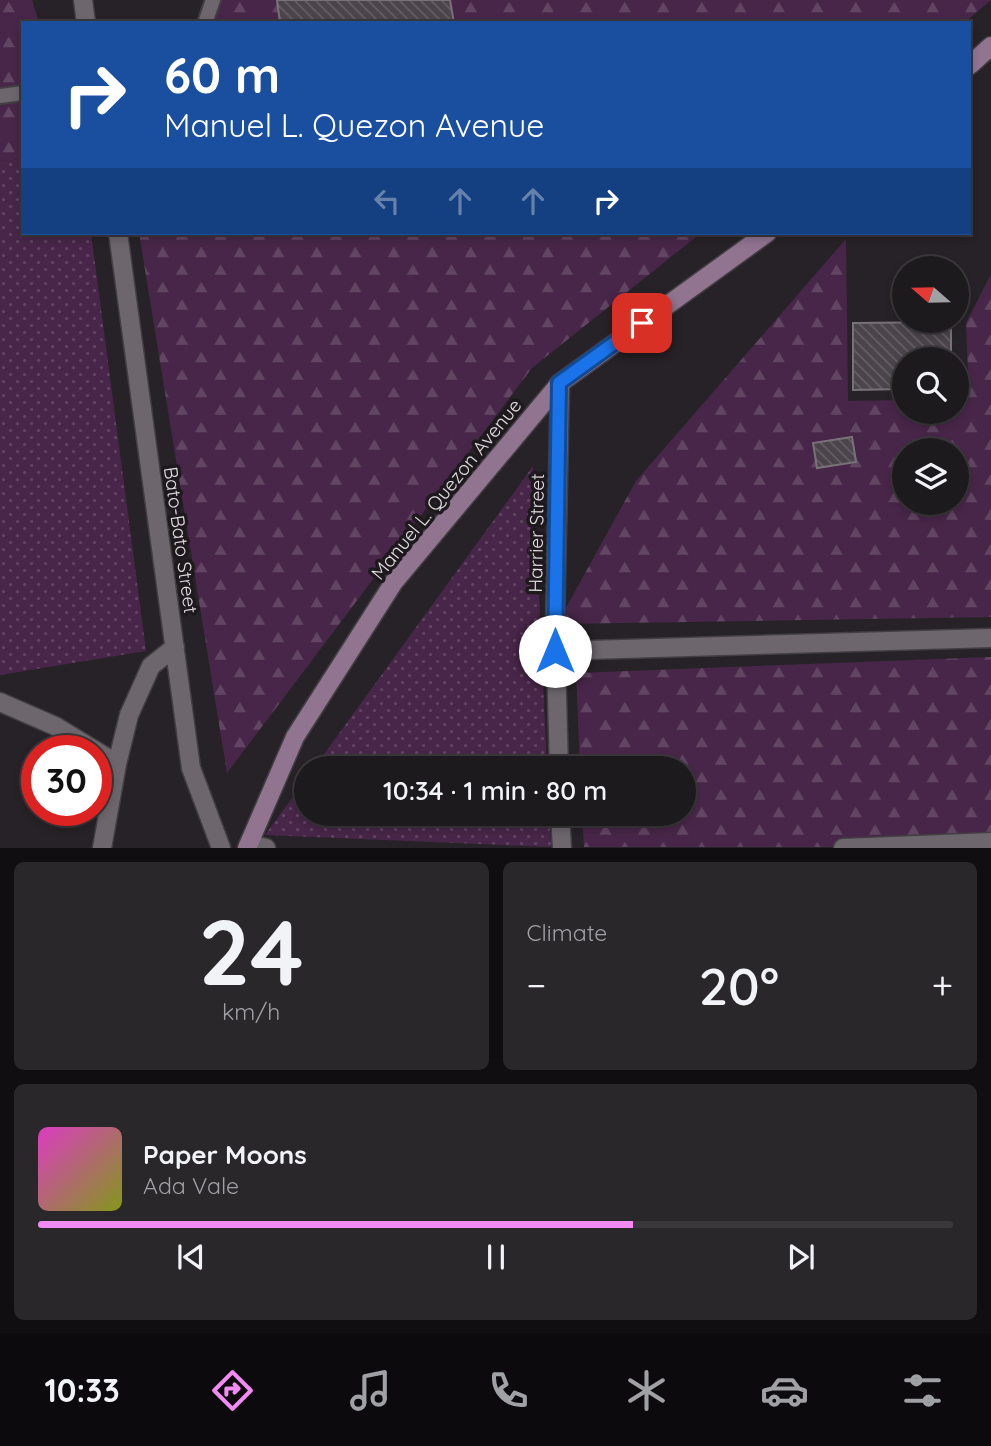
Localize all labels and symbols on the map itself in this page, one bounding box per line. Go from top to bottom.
north arrow [892,256,970,332]
pin [612,293,672,353]
street label: Manuel L. Quezon Avenue [366,394,526,584]
street label: Bato-Bato Street [159,465,203,615]
street label: Harrier Street [523,473,549,593]
position arrow [518,614,592,688]
speed limit sign: 30 [21,735,112,826]

